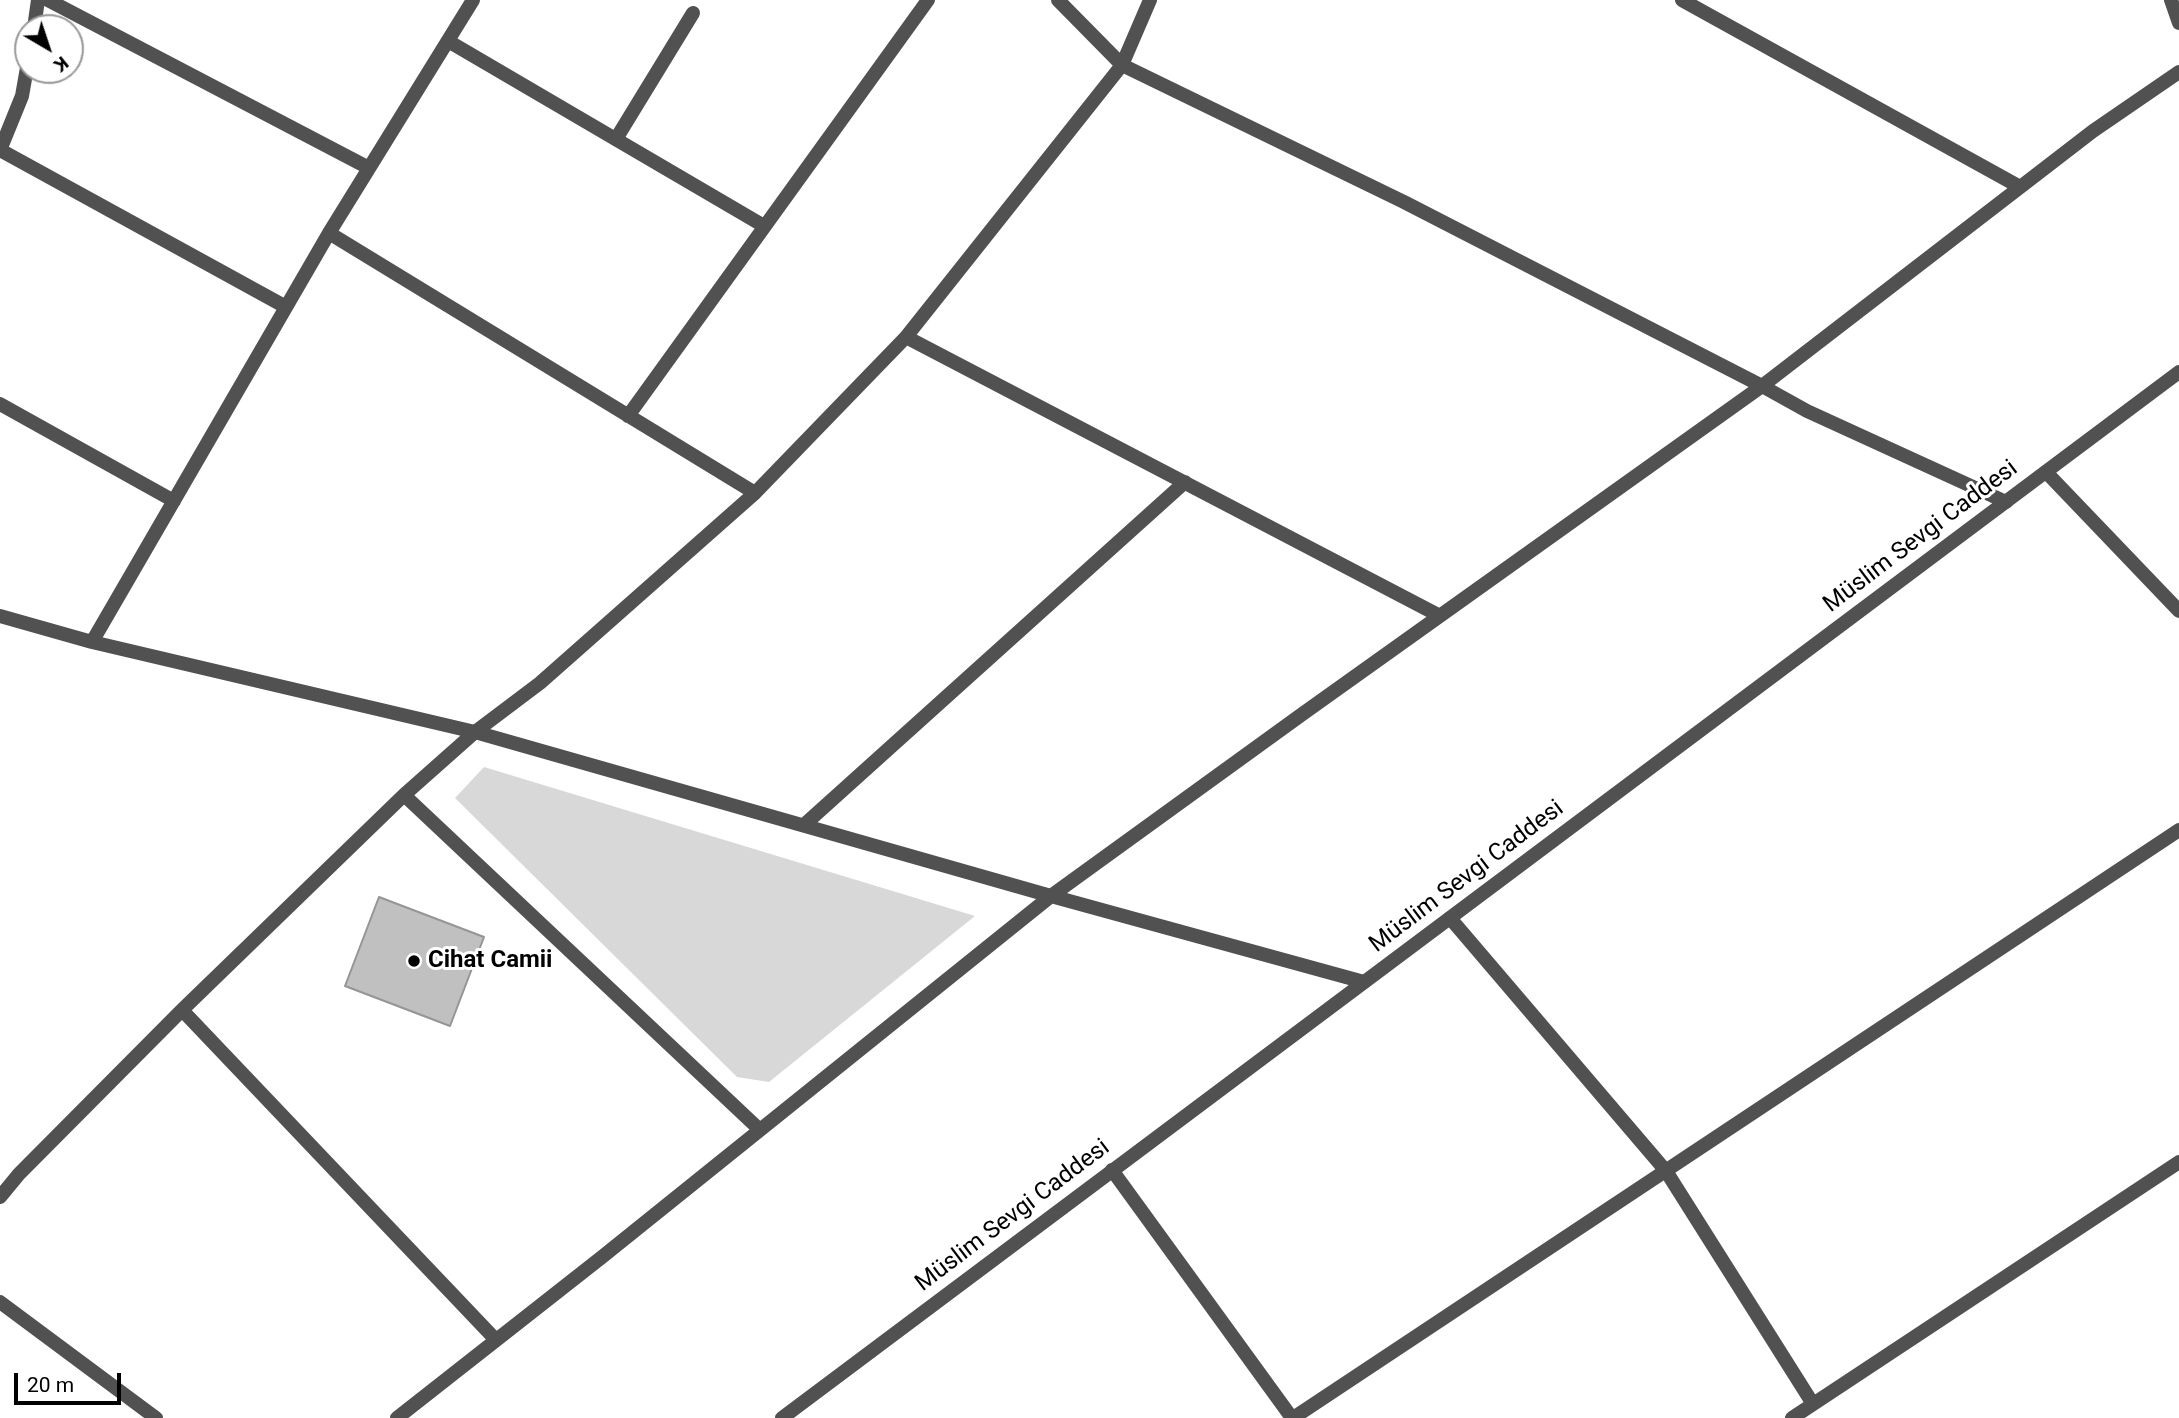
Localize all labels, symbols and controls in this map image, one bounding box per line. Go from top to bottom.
north arrow [14,14,84,84]
text: K [49,51,73,77]
street label: Müslim Sevgi Caddesi [1818,455,2024,619]
street label: Müslim Sevgi Caddesi [1364,795,1570,959]
place label: Cihat Camii [428,947,552,975]
marker: Cihat Camii [406,953,422,969]
street label: Müslim Sevgi Caddesi [910,1134,1116,1298]
scale bar [18,1358,124,1402]
text: 20 m [27,1373,74,1397]

